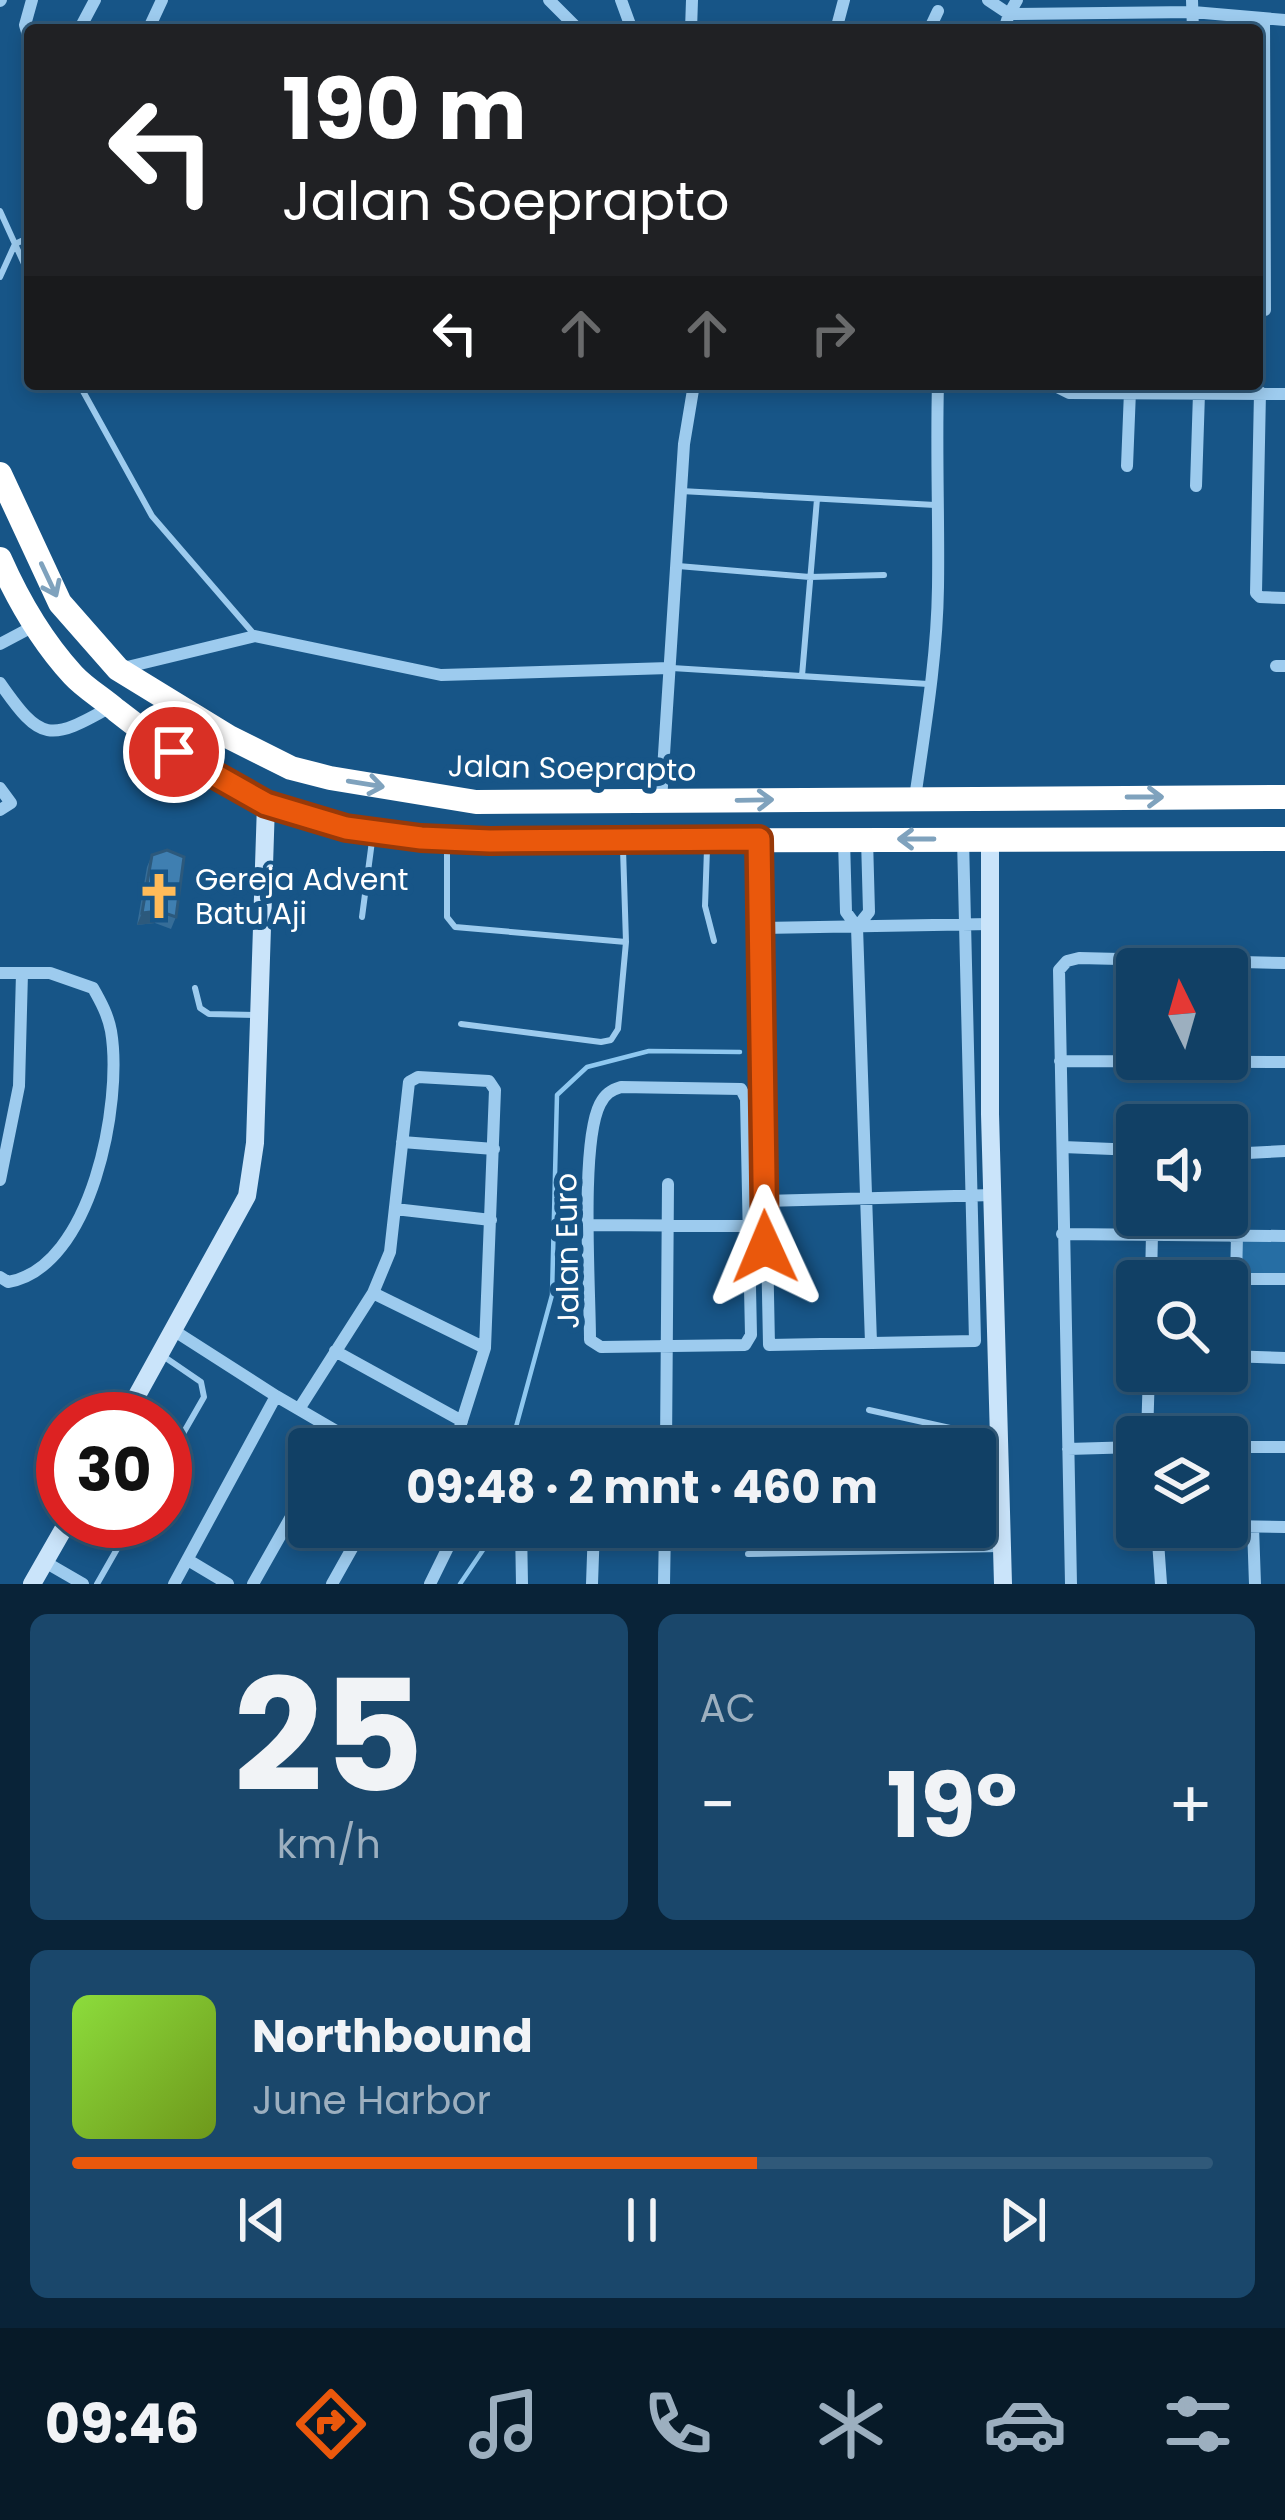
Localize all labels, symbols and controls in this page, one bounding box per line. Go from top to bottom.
text: 190 m [282,51,527,168]
icon: left [84,72,240,228]
text: Jalan Soeprapto [282,163,730,239]
icon: left [422,300,488,366]
icon: ahead [548,300,614,366]
icon: ahead [674,300,740,366]
icon: right [800,300,866,366]
one-way arrow [39,561,61,597]
pin [123,701,225,803]
icon: arrive [141,719,207,785]
street label: Jalan Soeprapto [447,744,697,792]
one-way arrow [346,774,385,797]
one-way arrow [1125,786,1164,808]
one-way arrow [735,788,774,811]
one-way arrow [897,828,936,850]
place label: Gereja Advent Batu Aji [195,858,409,935]
church icon: Gereja Advent Batu Aji [134,871,184,921]
north arrow [1116,948,1248,1080]
map controls [1116,948,1248,1548]
button: sound [1116,1104,1248,1236]
street label: Jalan Euro [544,1173,590,1329]
position arrow [702,1184,828,1310]
button: search [1116,1260,1248,1392]
speed limit sign: 30 [36,1392,192,1548]
button: layers [1116,1416,1248,1548]
text: 09:48 · 2 mnt · 460 m [406,1456,878,1519]
text: 25 [234,1627,424,1846]
text: AC [700,1681,756,1736]
text: 19° [886,1742,1017,1869]
text: − [700,1759,736,1851]
text: + [1168,1759,1213,1851]
text: km/h [277,1817,381,1872]
text: Northbound [252,2005,533,2068]
text: June Harbor [252,2073,491,2128]
icon: previous [229,2187,295,2253]
icon: pause [609,2187,675,2253]
icon: next [990,2187,1056,2253]
icon: directions [289,2382,373,2466]
icon: music [462,2382,546,2466]
icon: phone [636,2382,720,2466]
icon: climate [809,2382,893,2466]
icon: car [983,2382,1067,2466]
icon: filters [1156,2382,1240,2466]
text: 09:46 [45,2386,199,2462]

